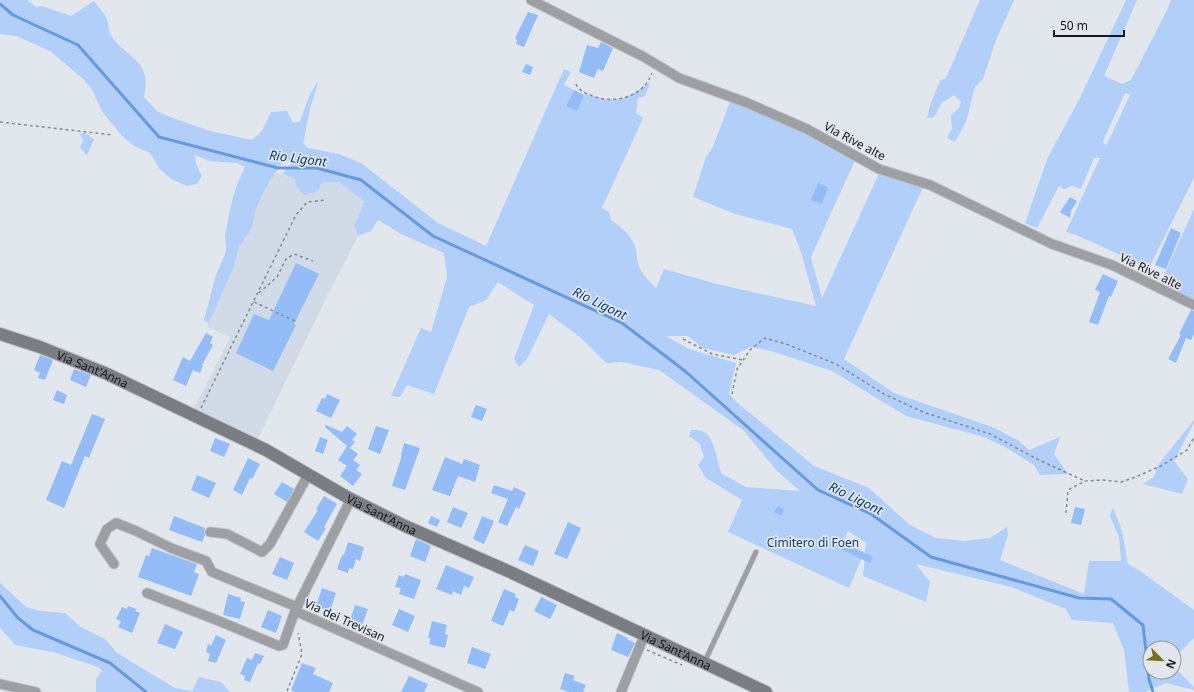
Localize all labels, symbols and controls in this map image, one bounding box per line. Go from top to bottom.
scale bar [1054,12,1124,38]
text: 50 m [1060,17,1088,34]
street label: Via Rive alte [821,118,889,164]
water label: Rio Ligont [268,146,328,171]
street label: Via Rive alte [1117,249,1185,294]
water label: Rio Ligont [570,282,631,324]
street label: Via Sant'Anna [54,346,131,392]
water label: Rio Ligont [826,477,887,519]
street label: Via Sant'Anna [344,490,420,539]
park label: Cimitero di Foen [767,534,859,551]
street label: Via dei Trevisan [302,595,388,645]
street label: Via Sant'Anna [638,626,714,674]
north arrow [1142,640,1182,680]
text: N [1163,657,1180,671]

